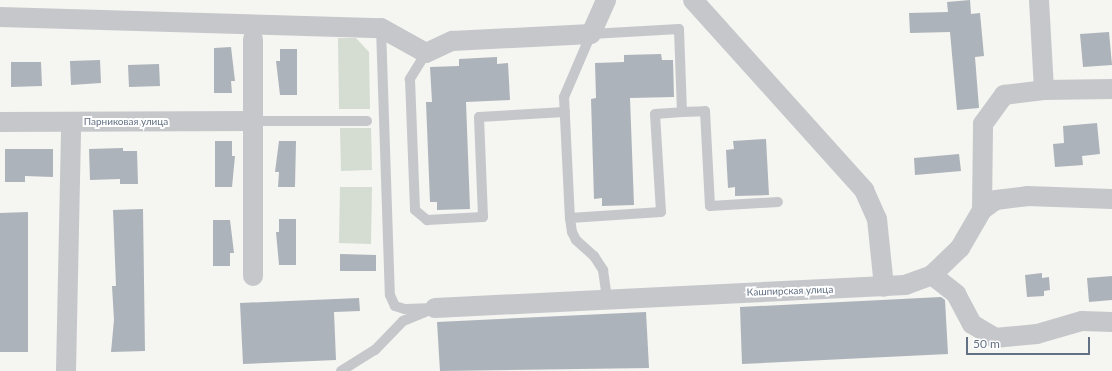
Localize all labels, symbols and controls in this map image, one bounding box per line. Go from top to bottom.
street label: Парниковая улица [84,116,168,128]
street label: Кашпирская улица [747,283,833,299]
scale bar [968,329,1092,355]
text: 50 m [973,336,1000,351]

